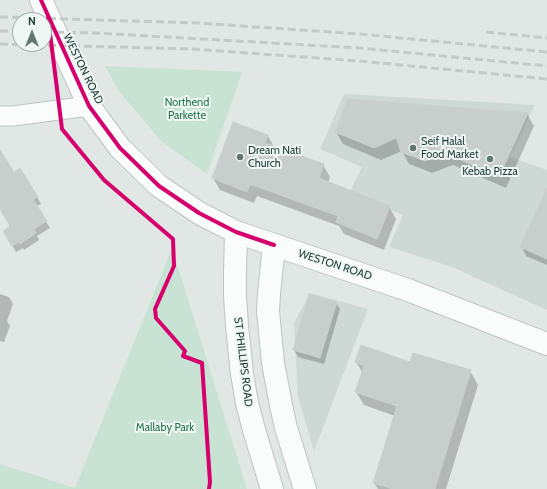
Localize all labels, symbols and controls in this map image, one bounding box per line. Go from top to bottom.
north arrow [12,12,52,52]
text: N [28,14,36,28]
street label: WESTON ROAD [60,32,106,106]
park label: Northend Parkette [165,96,209,122]
place label: Seif Halal Food Market [421,135,479,161]
marker: Seif Halal Food Market [408,143,418,153]
place label: Dream Nati Church [248,144,301,170]
marker: Dream Nati Church [235,152,245,162]
marker: Kebab Pizza [485,154,495,164]
place label: Kebab Pizza [462,165,518,179]
street label: WESTON ROAD [296,247,374,283]
street label: ST PHILLIPS ROAD [231,316,255,408]
park label: Mallaby Park [136,421,194,435]

